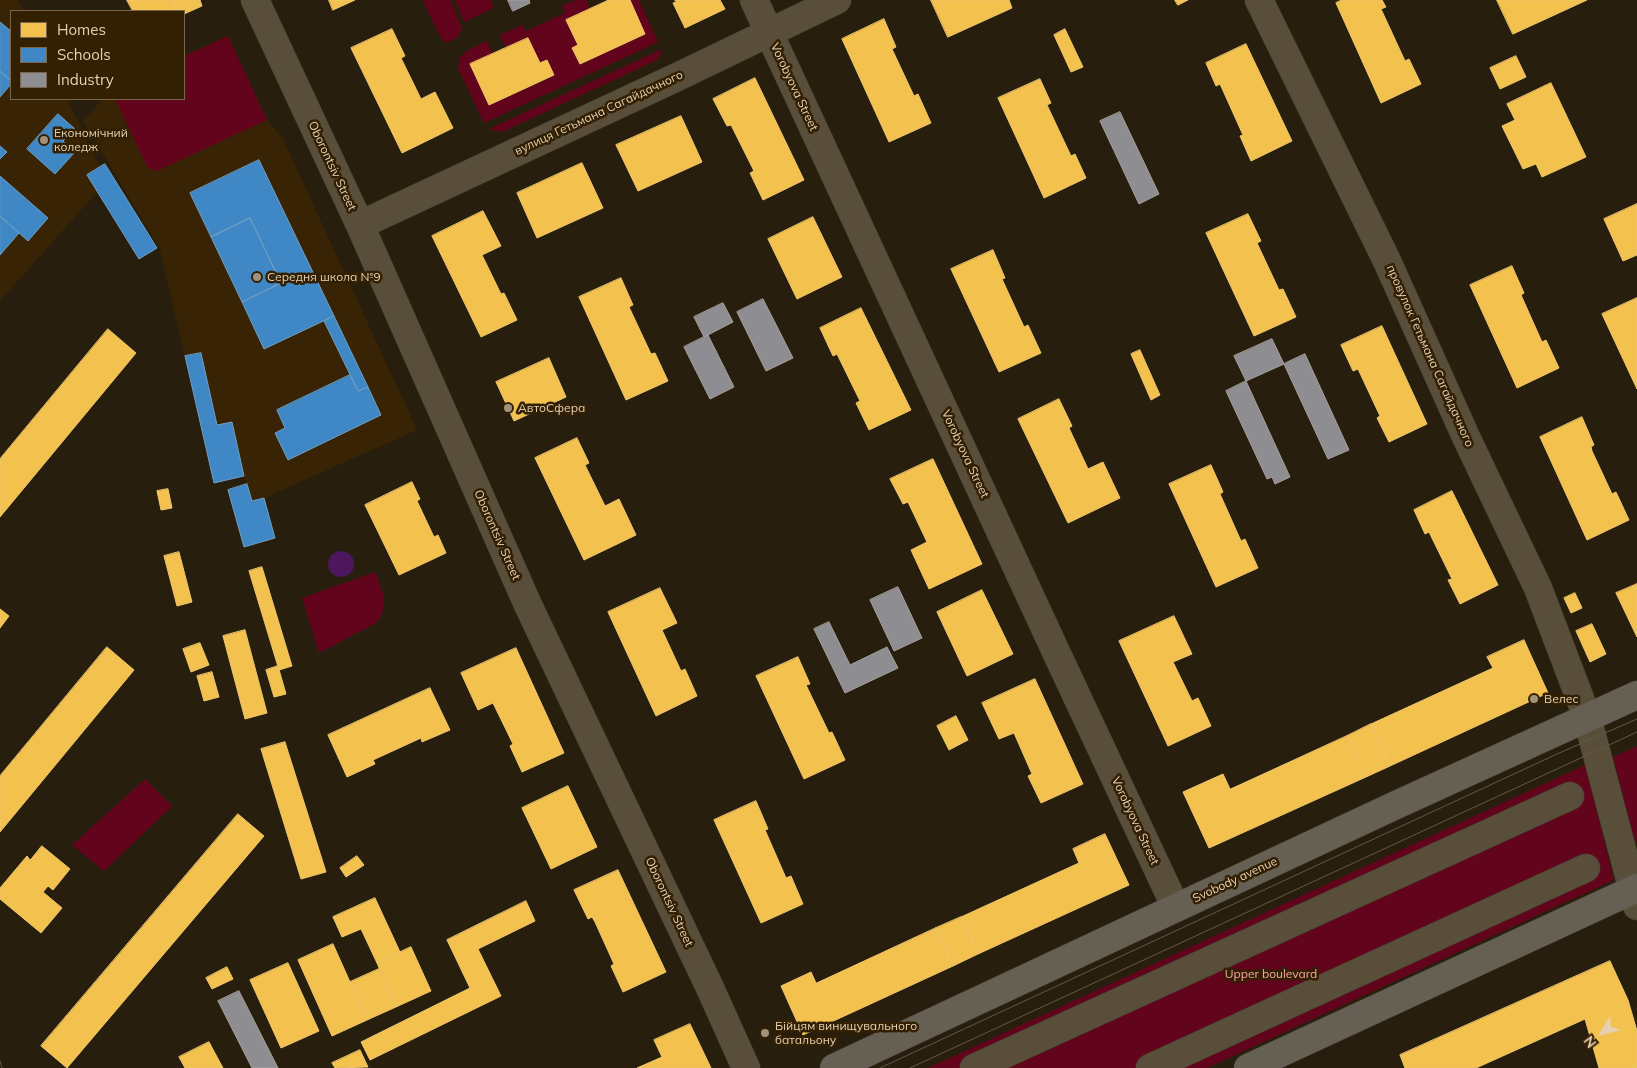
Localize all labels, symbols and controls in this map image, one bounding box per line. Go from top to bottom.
legend [10,10,185,100]
text: Homes [57,20,106,39]
street label: Vorobyova Street [767,41,821,133]
text: Schools [57,45,111,64]
street label: вулиця Гетьмана Сагайдачного [513,68,685,158]
text: Industry [57,70,114,89]
street label: Oborontsiv Street [305,119,359,213]
place label: Економічний коледж [54,126,128,154]
marker: Економічний коледж [38,134,50,146]
street label: провулок Гетьмана Сагайдачного [1383,263,1477,449]
place label: Середня школа №9 [267,270,381,284]
marker: Середня школа №9 [251,271,263,283]
place label: АвтоСфера [518,401,585,415]
marker: АвтоСфера [502,402,514,414]
street label: Vorobyova Street [938,408,992,500]
street label: Oborontsiv Street [471,488,523,582]
place label: Велес [1544,692,1579,706]
marker: Велес [1528,693,1540,705]
street label: Vorobyova Street [1108,775,1162,867]
street label: Svobody avenue [1190,854,1280,906]
street label: Oborontsiv Street [642,855,696,949]
park label: Upper boulevard [1225,967,1317,981]
north arrow [1577,1008,1627,1058]
place label: Бійцям винищувального батальону [775,1019,917,1047]
marker: Бійцям винищувального батальону [759,1027,771,1039]
text: N [1580,1032,1600,1052]

